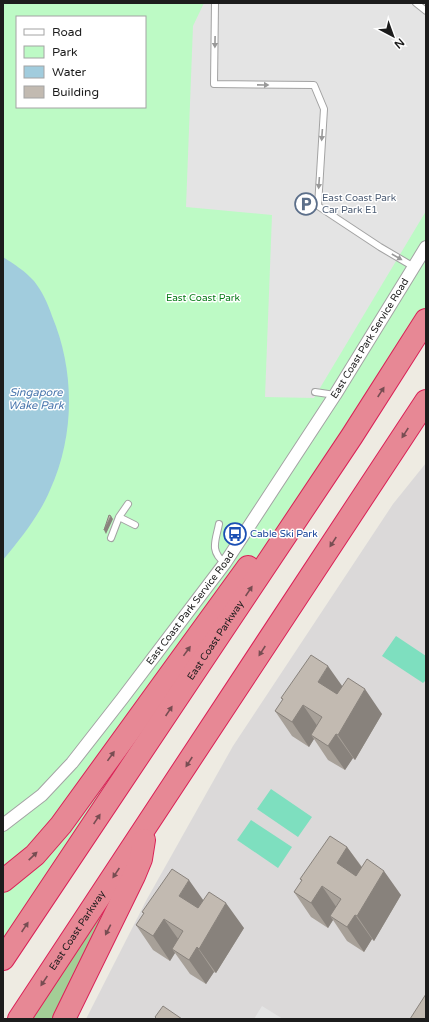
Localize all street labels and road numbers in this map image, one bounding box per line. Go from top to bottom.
street label: East Coast Park Service Road [328,276,411,401]
street label: East Coast Park Service Road [144,549,237,667]
street label: East Coast Parkway [185,598,247,682]
street label: East Coast Parkway [47,888,108,973]

